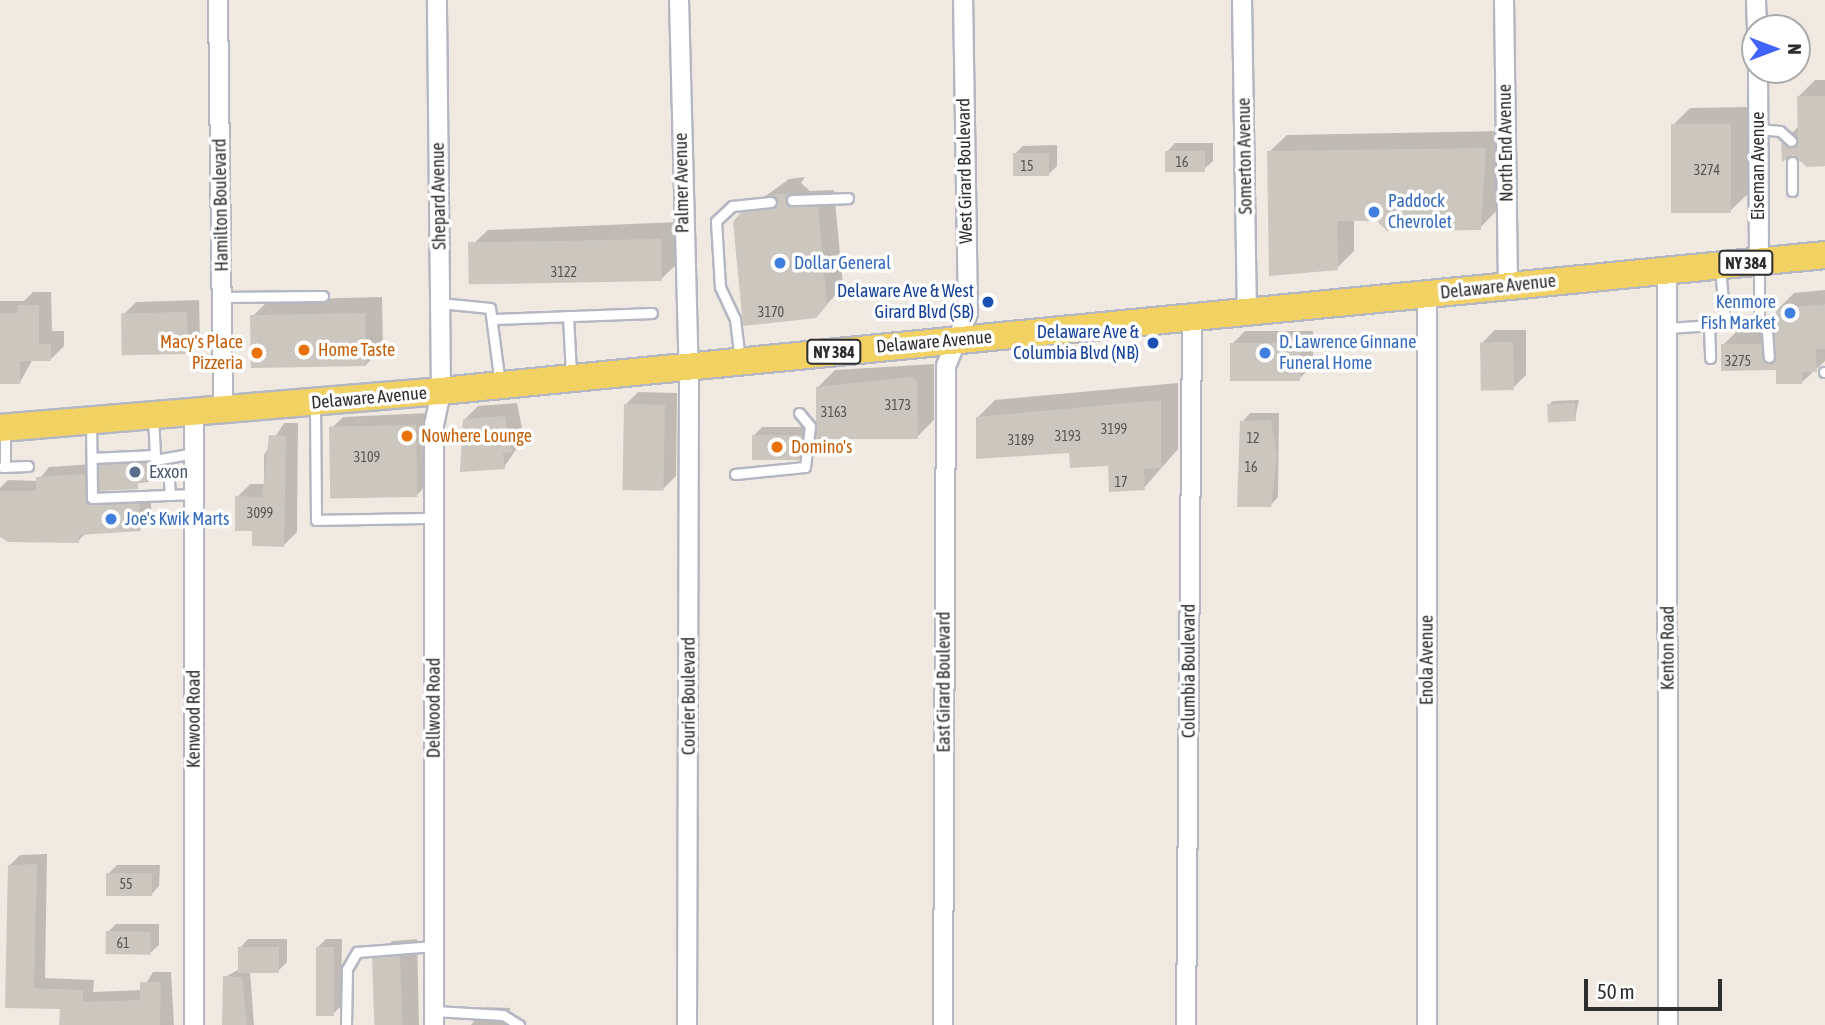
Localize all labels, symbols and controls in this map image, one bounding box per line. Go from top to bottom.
north arrow [1741,14,1811,84]
text: N [1784,43,1806,55]
street label: North End Avenue [1494,84,1518,202]
street label: Somerton Avenue [1233,97,1257,215]
street label: West Girard Boulevard [953,98,977,244]
street label: Eiseman Avenue [1747,112,1769,220]
street label: Palmer Avenue [670,133,694,233]
street label: Hamilton Boulevard [209,138,233,272]
street label: Shepard Avenue [427,142,451,250]
house number: 16 [1175,154,1189,170]
house number: 15 [1020,158,1034,174]
house number: 3274 [1694,162,1720,178]
place label: Paddock Chevrolet [1388,191,1452,234]
marker: Paddock Chevrolet [1366,204,1382,220]
road number: NY 384 [1718,250,1774,276]
place label: Dollar General [794,252,891,274]
marker: Dollar General [772,255,788,271]
house number: 3122 [551,264,577,280]
street label: Delaware Avenue [1439,270,1557,304]
place label: Delaware Ave & West Girard Blvd (SB) [837,281,974,324]
place label: Kenmore Fish Market [1700,292,1776,334]
marker: Delaware Ave & West Girard Blvd (SB) [980,294,996,310]
house number: 3170 [758,304,784,320]
marker: Kenmore Fish Market [1782,305,1798,321]
place label: Delaware Ave & Columbia Blvd (NB) [1013,322,1139,364]
street label: Delaware Avenue [875,326,993,358]
place label: Macy's Place Pizzeria [160,332,243,374]
place label: D. Lawrence Ginnane Funeral Home [1279,332,1416,374]
marker: Delaware Ave & Columbia Blvd (NB) [1145,335,1161,351]
place label: Home Taste [318,339,395,361]
road number: NY 384 [806,340,862,364]
marker: Home Taste [296,342,312,358]
marker: Macy's Place Pizzeria [249,345,265,361]
marker: D. Lawrence Ginnane Funeral Home [1257,345,1273,361]
house number: 3275 [1725,353,1751,369]
street label: Delaware Avenue [310,382,428,414]
house number: 3173 [885,397,911,413]
house number: 3163 [821,404,847,420]
house number: 3199 [1101,421,1127,437]
place label: Nowhere Lounge [421,425,532,447]
marker: Nowhere Lounge [399,428,415,444]
house number: 3193 [1055,428,1081,444]
house number: 12 [1246,430,1260,446]
house number: 3189 [1008,432,1034,448]
place label: Domino's [791,436,852,458]
marker: Domino's [769,439,785,455]
house number: 3109 [354,449,380,465]
house number: 16 [1244,459,1258,475]
place label: Exxon [149,461,188,483]
marker: Exxon [127,464,143,480]
house number: 17 [1114,474,1128,490]
house number: 3099 [247,505,273,521]
place label: Joe's Kwik Marts [125,508,229,530]
marker: Joe's Kwik Marts [103,511,119,527]
street label: Columbia Boulevard [1178,604,1200,738]
street label: Kenton Road [1657,606,1679,690]
street label: East Girard Boulevard [933,611,955,753]
street label: Enola Avenue [1416,615,1438,705]
street label: Courier Boulevard [678,637,700,755]
street label: Dellwood Road [423,658,445,758]
street label: Kenwood Road [183,670,205,768]
house number: 55 [119,876,133,892]
house number: 61 [116,935,130,951]
scale bar [1587,965,1725,1009]
text: 50 m [1597,979,1635,1003]

